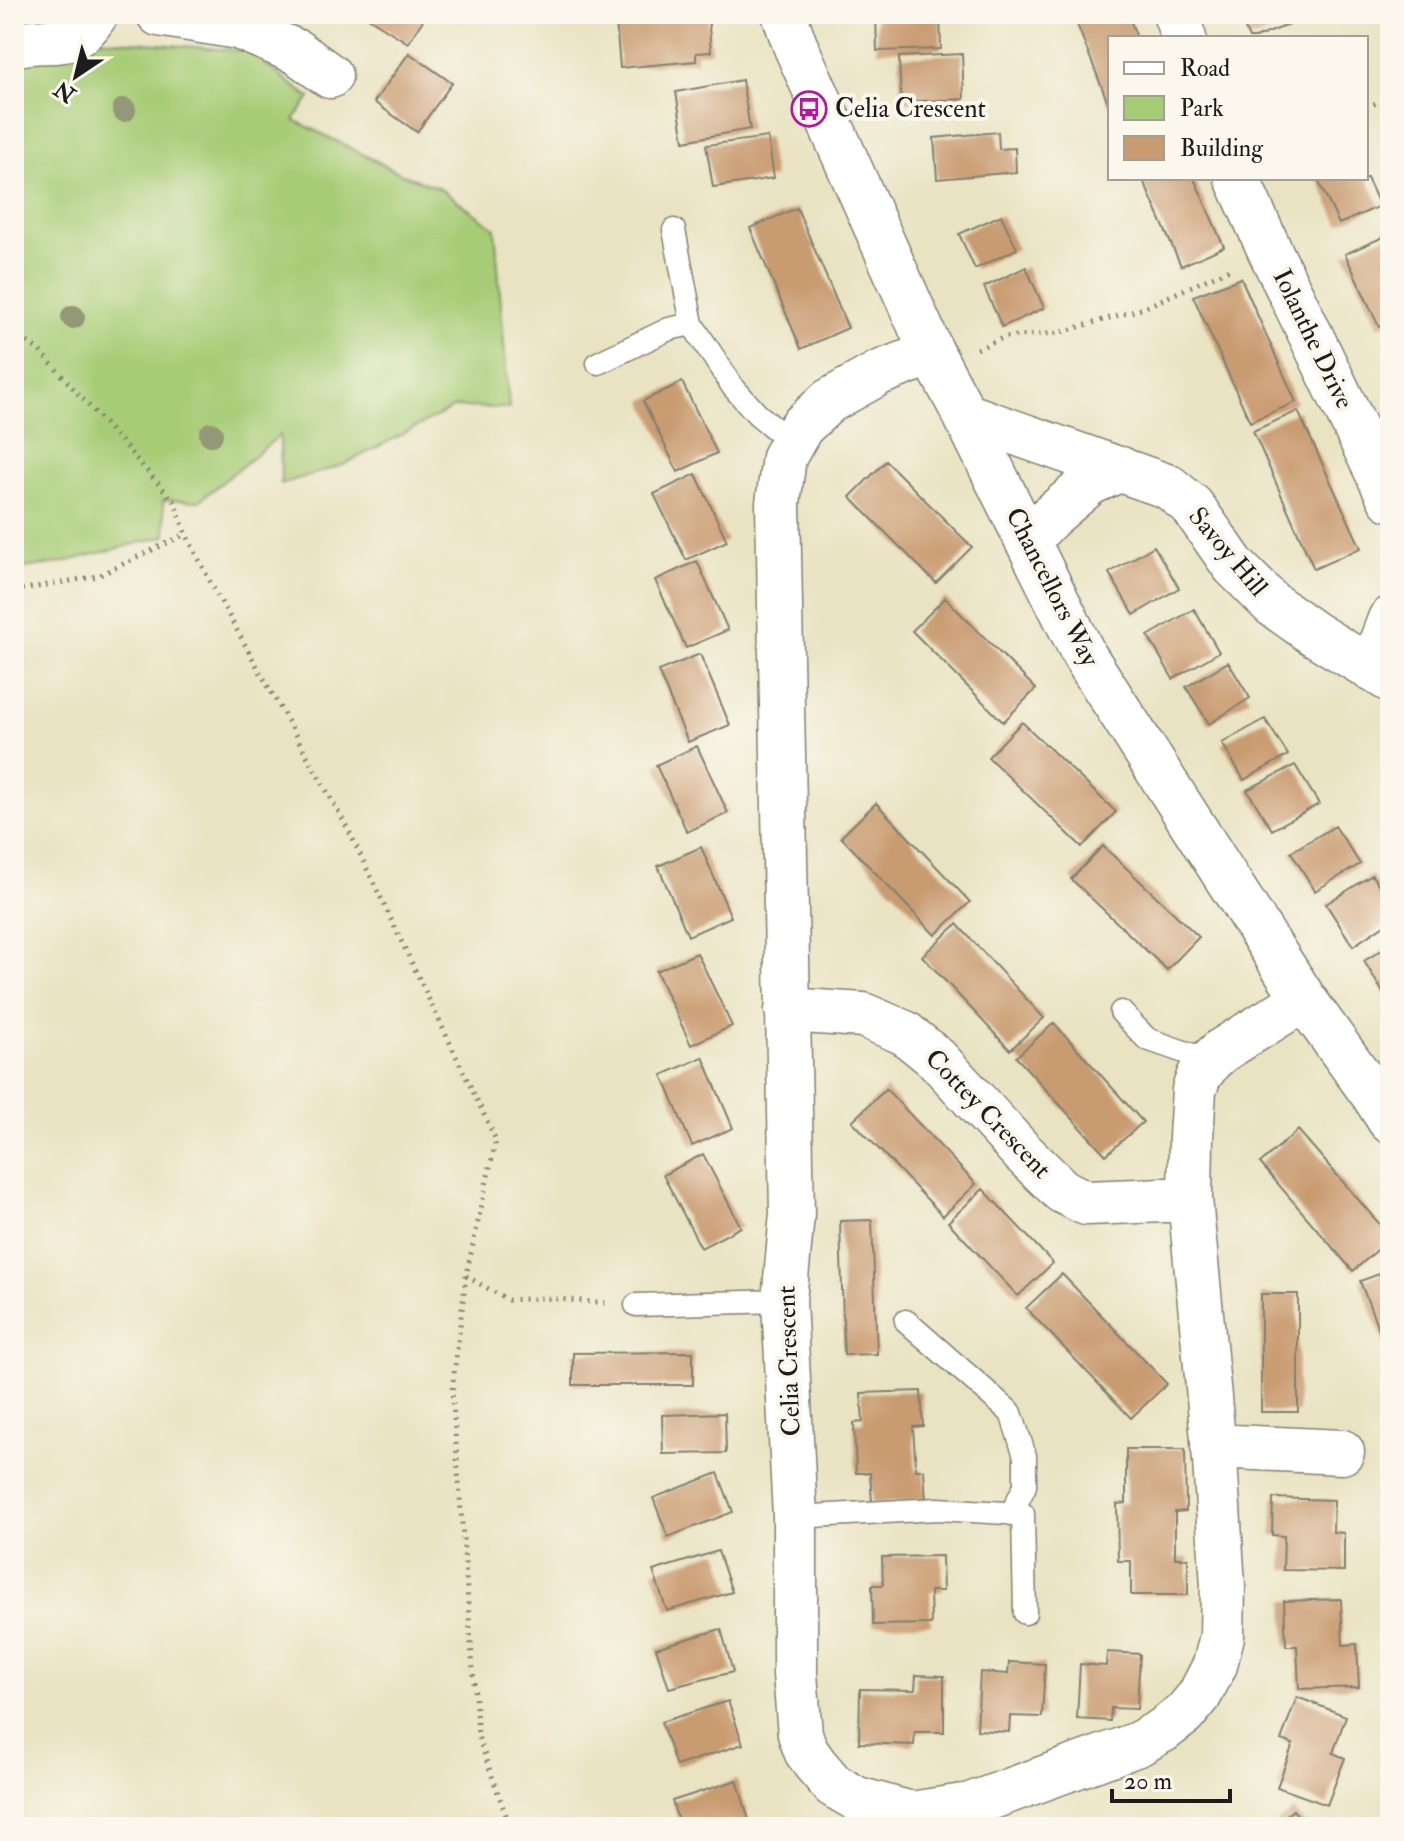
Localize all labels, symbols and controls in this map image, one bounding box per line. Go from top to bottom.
north arrow [36,36,116,116]
legend [1108,36,1368,180]
text: Road [1180,53,1230,84]
text: N [49,74,82,109]
bus stop icon: Celia Crescent [790,90,828,128]
place label: Celia Crescent [835,93,986,125]
text: Park [1180,93,1224,124]
text: Building [1180,133,1264,164]
street label: Iolanthe Drive [1265,264,1361,414]
street label: Savoy Hill [1181,501,1275,603]
street label: Chancellors Way [998,502,1106,672]
street label: Cottey Crescent [918,1043,1058,1185]
street label: Celia Crescent [770,1285,808,1437]
scale bar [1112,1753,1230,1803]
text: 20 m [1124,1766,1173,1797]

